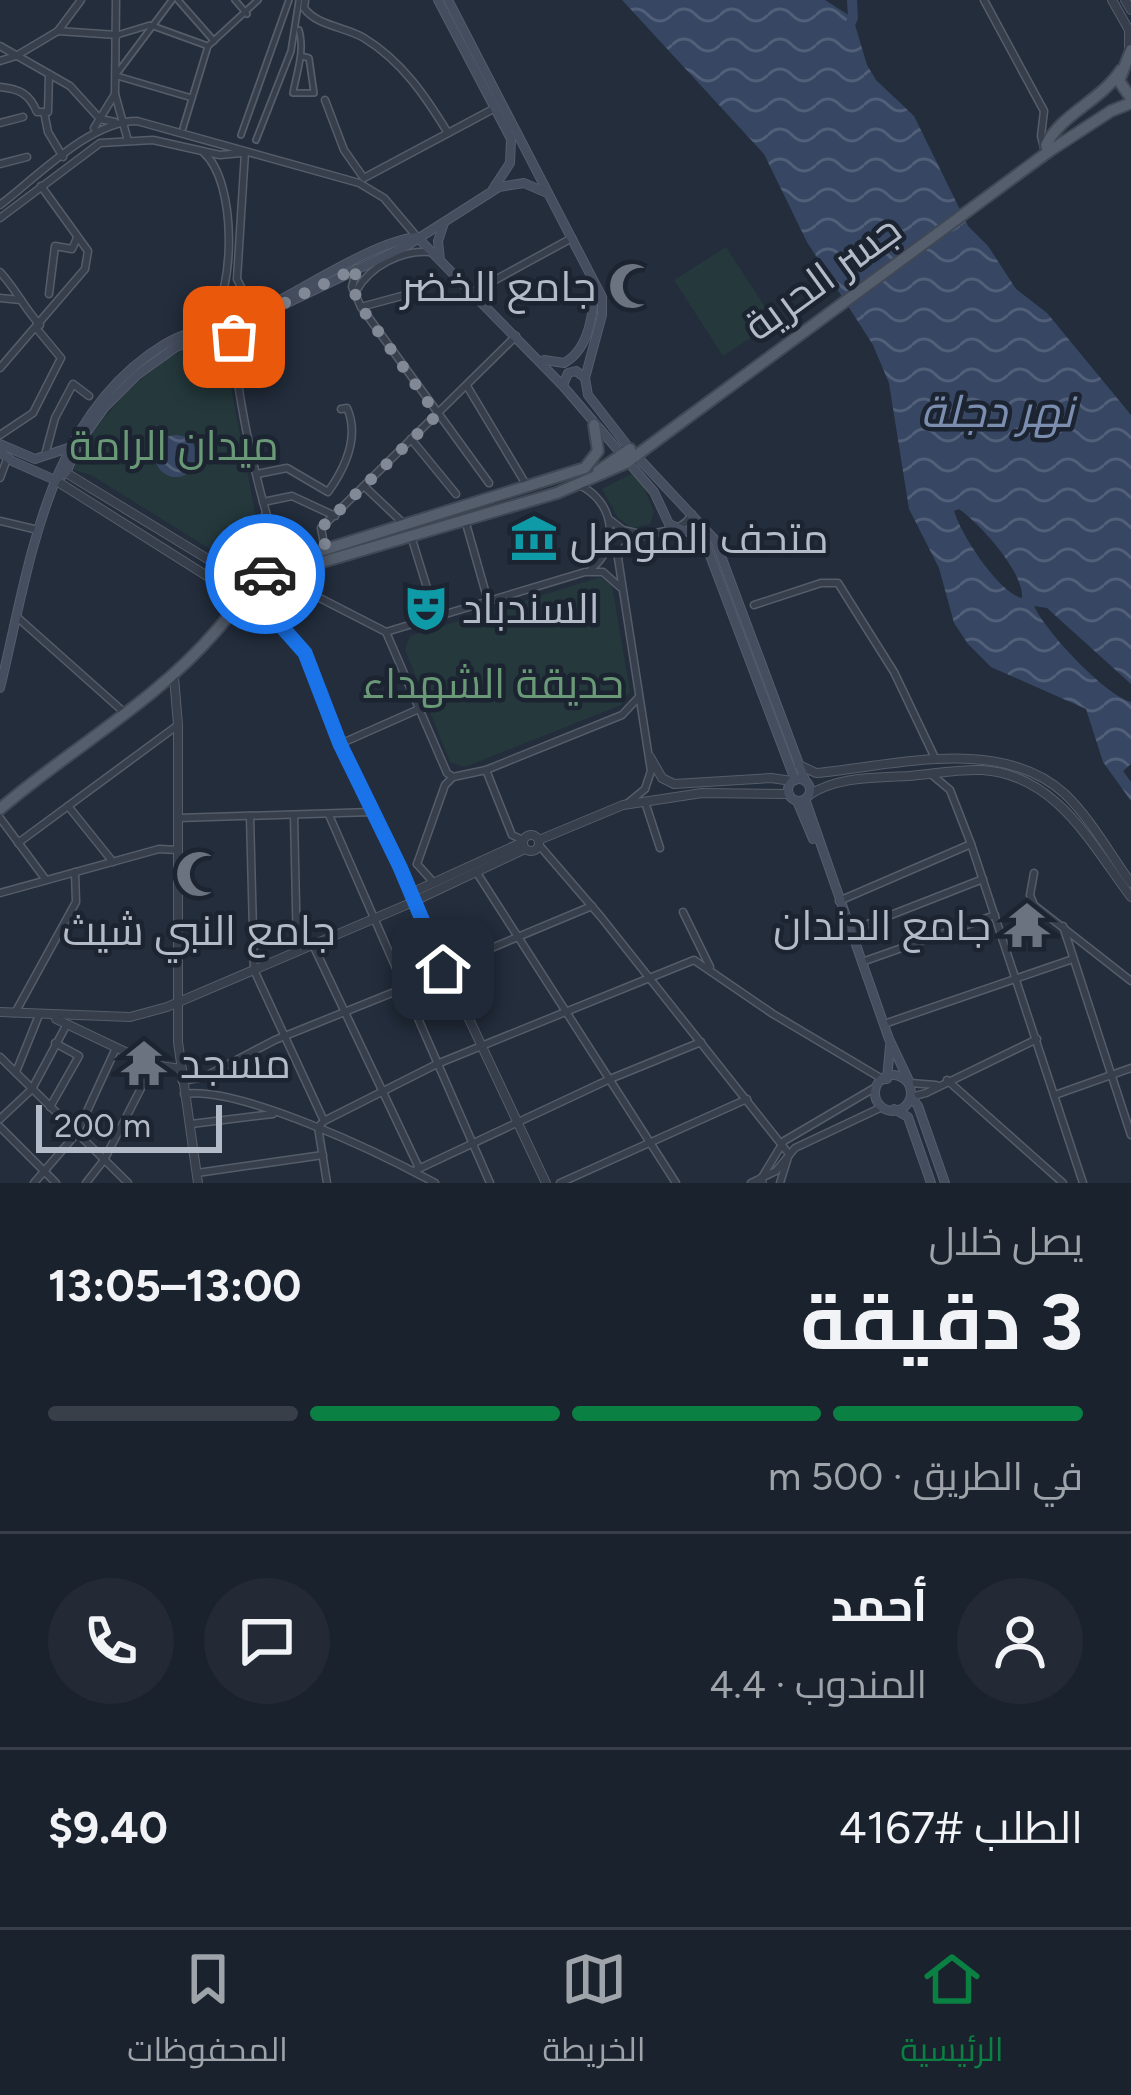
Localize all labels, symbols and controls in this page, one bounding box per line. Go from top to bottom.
street label: جسر الحرية [734,203,911,351]
place label: جامع الخضر [399,261,596,314]
mosque icon: جامع الخضر [607,261,657,311]
pin [183,286,285,388]
icon: bag [201,304,267,370]
water label: نهر دجلة [921,384,1078,439]
park label: ميدان الرامة [69,420,279,471]
museum icon: متحف الموصل [509,513,559,563]
place label: متحف الموصل [570,513,829,564]
courier [205,514,325,634]
icon: car [232,541,298,607]
theatre icon: السندباد [401,583,451,633]
place label: السندباد [462,583,600,634]
park label: حديقة الشهداء [362,658,624,709]
mosque icon: جامع النبي شيث [174,849,224,899]
place label: جامع الدندان [773,900,991,953]
temple icon: جامع الدندان [1002,900,1052,950]
place label: جامع النبي شيث [62,905,336,963]
pin [392,918,494,1020]
icon: home [410,936,476,1002]
temple icon: مسجد [119,1038,169,1088]
place label: مسجد [180,1038,291,1089]
scale bar [36,1099,222,1152]
text: 200 m [54,1106,151,1145]
text: يصل خلال [929,1218,1083,1265]
text: 13:00–13:05 [48,1258,302,1312]
text: 3 دقيقة [801,1275,1083,1369]
text: في الطريق · 500 m [768,1453,1083,1500]
button: phone [48,1578,174,1704]
button: chat [204,1578,330,1704]
text: أحمد [831,1578,927,1632]
button: person [957,1578,1083,1704]
text: المندوب · 4.4 [709,1661,927,1708]
text: $9.40 [48,1800,168,1854]
text: الطلب #4167 [839,1800,1083,1854]
tab: المحفوظات [127,1946,288,2080]
tab: الخريطة [543,1946,646,2080]
tab: الرئيسية [900,1946,1004,2080]

